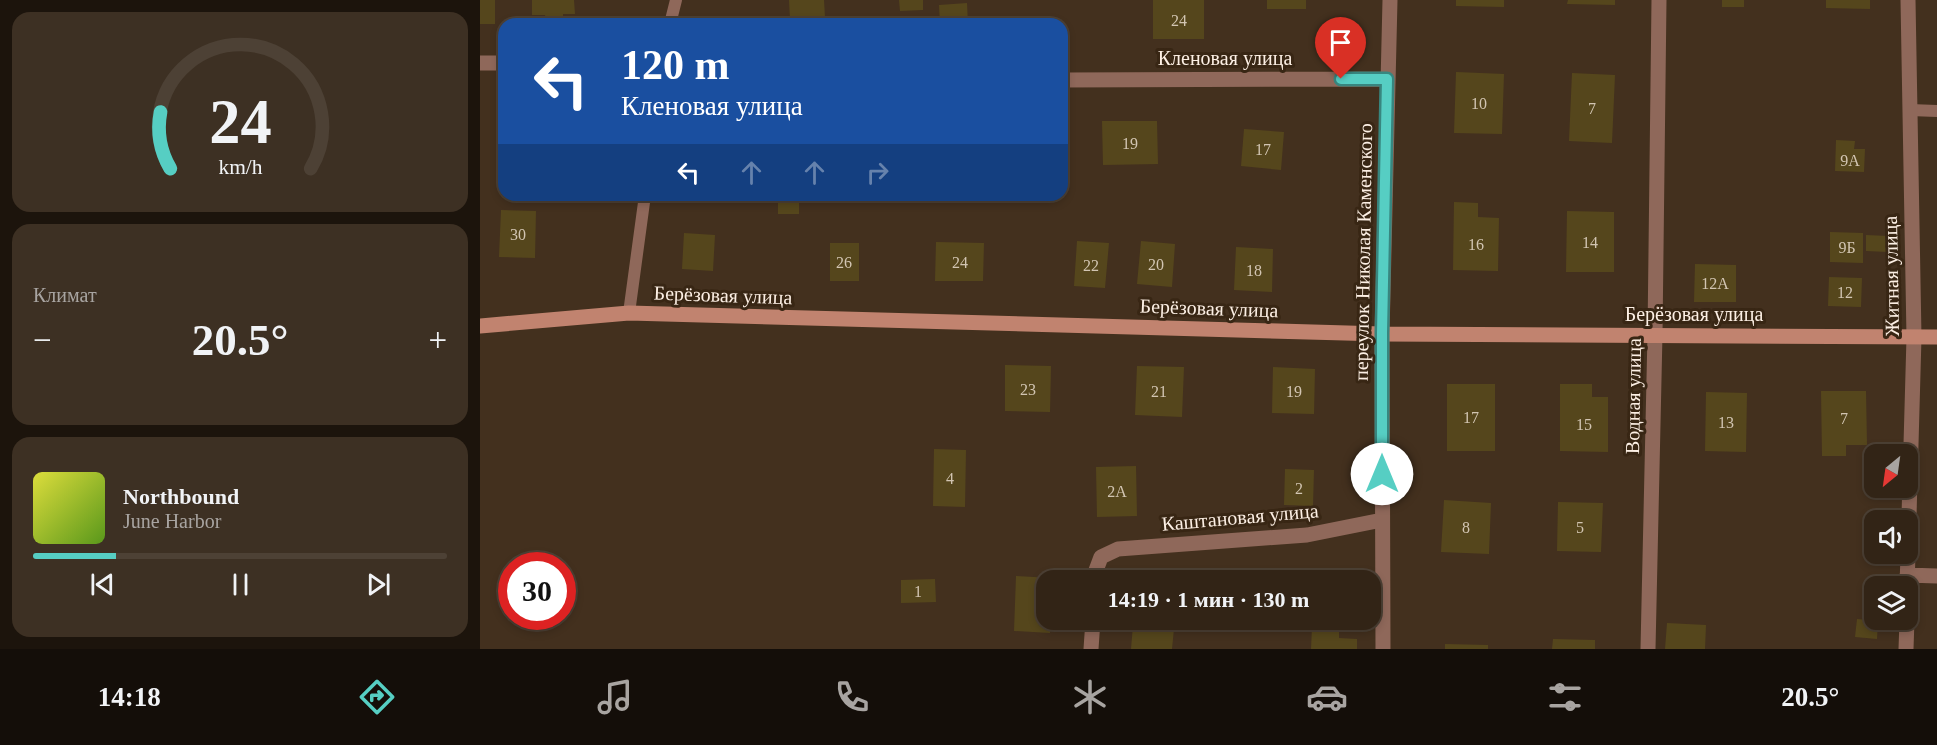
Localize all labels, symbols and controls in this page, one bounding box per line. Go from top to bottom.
house number: 24 [1171,12,1187,29]
pin [1315,17,1366,79]
icon: arrive [1324,26,1357,59]
icon: left [522,42,600,120]
text: 120 m [621,42,730,88]
street label: Кленовая улица [1158,47,1292,70]
text: 24 [209,87,271,156]
text: Кленовая улица [621,91,803,121]
house number: 10 [1471,95,1487,112]
house number: 7 [1588,100,1596,117]
street label: переулок Николая Каменского [1350,123,1377,381]
house number: 19 [1122,135,1138,152]
house number: 17 [1255,141,1271,158]
house number: 9А [1840,152,1860,169]
text: km/h [218,156,262,180]
icon: left [672,156,705,189]
icon: ahead [735,156,768,189]
icon: ahead [798,156,831,189]
icon: right [861,156,894,189]
street label: Житная улица [1879,215,1904,336]
house number: 30 [510,226,526,243]
house number: 14 [1582,234,1598,251]
house number: 16 [1468,236,1484,253]
house number: 9Б [1838,239,1856,256]
house number: 26 [836,254,852,271]
house number: 24 [952,254,968,271]
house number: 20 [1148,256,1164,273]
house number: 22 [1083,257,1099,274]
house number: 18 [1246,262,1262,279]
house number: 12А [1701,275,1729,292]
street label: Берёзовая улица [653,282,793,309]
text: Климат [33,284,97,306]
house number: 12 [1837,284,1853,301]
street label: Берёзовая улица [1139,295,1279,322]
street label: Берёзовая улица [1625,303,1763,326]
text: 20.5° [192,315,288,365]
text: − [33,322,52,358]
text: + [428,322,447,358]
street label: Водная улица [1621,338,1646,454]
house number: 23 [1020,381,1036,398]
house number: 21 [1151,383,1167,400]
house number: 19 [1286,383,1302,400]
house number: 17 [1463,409,1479,426]
house number: 7 [1840,410,1848,427]
house number: 13 [1718,414,1734,431]
house number: 15 [1576,416,1592,433]
position arrow [1350,442,1414,506]
north arrow [1864,444,1918,498]
map controls [1864,444,1918,630]
house number: 4 [946,470,954,487]
house number: 2 [1295,480,1303,497]
house number: 2А [1107,483,1127,500]
text: Northbound [123,484,239,509]
street label: Каштановая улица [1161,499,1320,536]
text: June Harbor [123,510,221,532]
button: sound [1864,510,1918,564]
house number: 8 [1462,519,1470,536]
house number: 5 [1576,519,1584,536]
speed limit sign: 30 [498,552,576,630]
icon: previous [86,568,119,601]
icon: pause [224,568,257,601]
icon: next [362,568,395,601]
button: layers [1864,576,1918,630]
house number: 1 [914,583,922,600]
text: 14:19 · 1 мин · 130 m [1108,587,1309,612]
icon: directions [356,676,398,718]
icon: music [594,676,636,718]
icon: phone [831,676,873,718]
icon: climate [1069,676,1111,718]
icon: car [1306,676,1348,718]
icon: filters [1544,676,1586,718]
text: 14:18 [98,682,161,712]
text: 20.5° [1781,682,1839,712]

